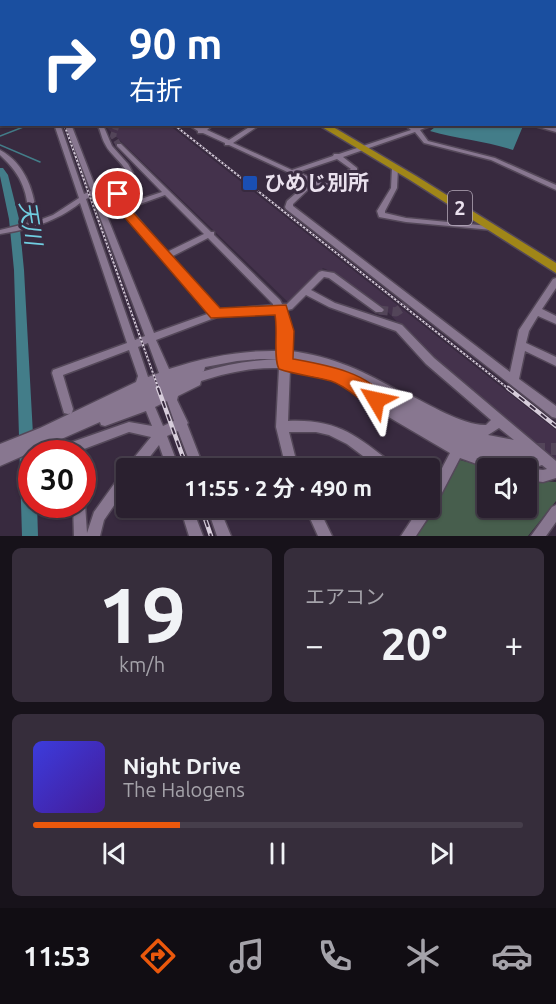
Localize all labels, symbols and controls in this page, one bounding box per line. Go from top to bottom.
text: 90 m [129,20,223,67]
icon: right [30,24,108,102]
text: 右折 [129,75,183,105]
pin [92,168,143,219]
place label: ひめじ別所 [264,170,369,194]
marker: ひめじ別所 [241,174,259,192]
icon: arrive [101,177,134,210]
road number: 2 [448,191,472,225]
water label: 天川 [16,199,48,249]
position arrow [344,368,408,432]
speed limit sign: 30 [18,440,96,518]
map controls [477,458,537,518]
button: sound [477,458,537,518]
text: 11:55 · 2 分 · 490 m [184,475,372,500]
text: 19 [98,570,186,658]
text: エアコン [305,585,385,608]
text: 20° [381,618,447,669]
text: − [305,626,324,663]
text: + [504,626,523,663]
text: km/h [119,653,165,676]
text: Night Drive [123,753,241,778]
text: The Halogens [123,778,245,801]
icon: previous [98,837,131,870]
icon: pause [261,837,294,870]
icon: next [425,837,458,870]
icon: directions [137,935,179,977]
icon: music [226,935,268,977]
icon: phone [314,935,356,977]
icon: climate [402,935,444,977]
icon: car [491,935,533,977]
text: 11:53 [23,941,91,971]

